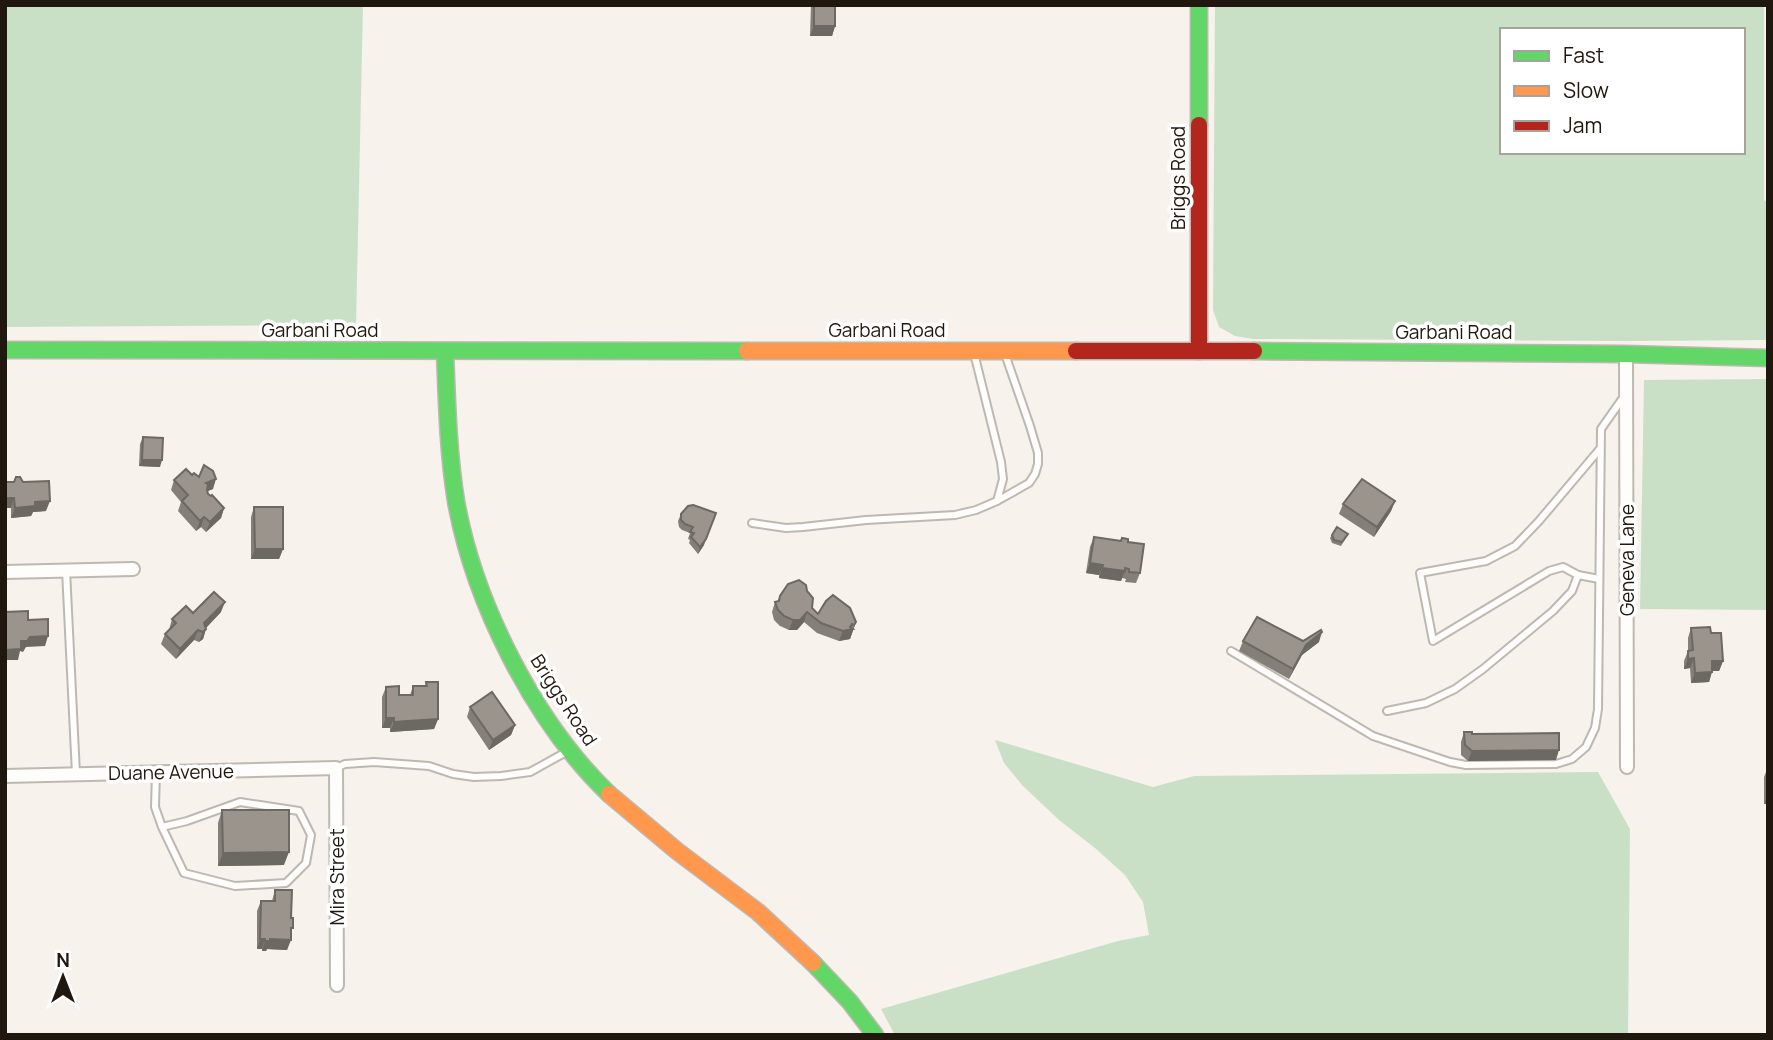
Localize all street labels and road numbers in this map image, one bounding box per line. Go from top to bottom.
street label: Briggs Road [1165,126,1191,230]
street label: Garbani Road [261,317,379,343]
street label: Garbani Road [828,317,946,343]
street label: Garbani Road [1395,319,1513,345]
street label: Geneva Lane [1614,504,1640,616]
street label: Briggs Road [525,649,603,751]
street label: Duane Avenue [108,758,234,786]
street label: Mira Street [324,828,350,926]

